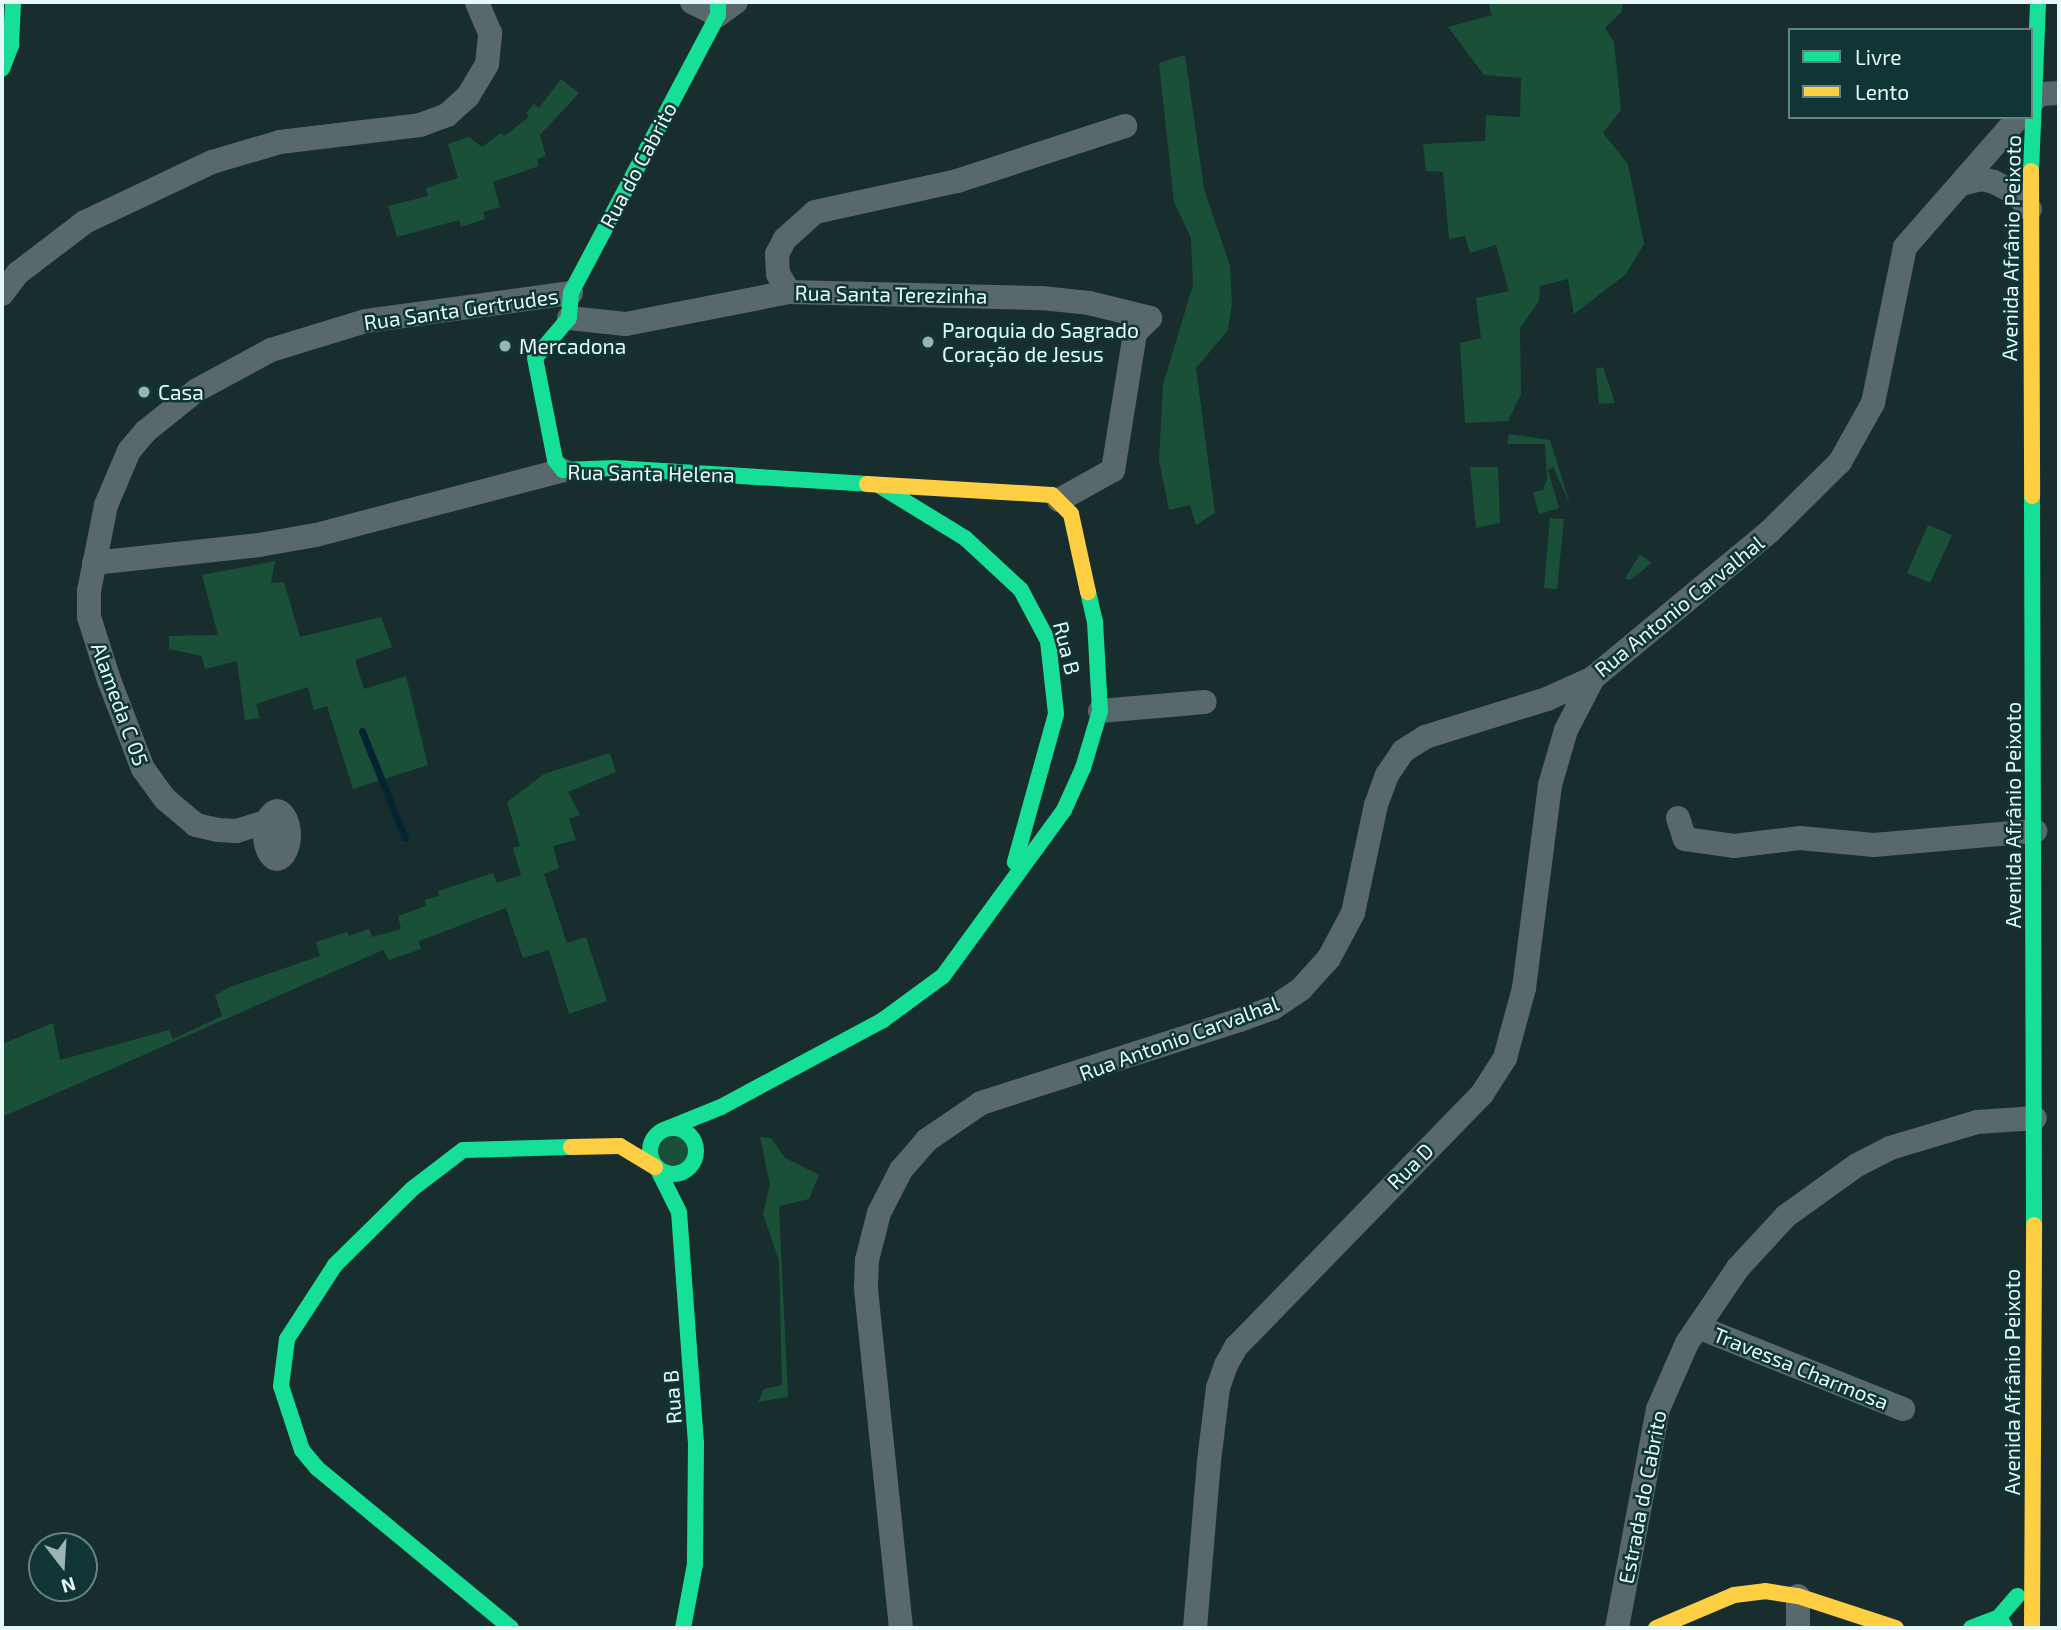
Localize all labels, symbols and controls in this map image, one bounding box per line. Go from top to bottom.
legend [1788,28,2033,119]
text: Livre [1855,44,1902,69]
text: Lento [1855,79,1909,104]
street label: Rua do Cabrito [594,98,682,232]
street label: Avenida Afrânio Peixoto [1996,134,2026,362]
street label: Rua Santa Terezinha [794,280,988,308]
street label: Rua Santa Gertrudes [362,283,560,335]
place label: Paroquia do Sagrado Coração de Jesus [942,317,1139,367]
place label: Mercadona [519,333,626,359]
marker: Paroquia do Sagrado Coração de Jesus [920,334,936,350]
marker: Mercadona [497,338,513,354]
place label: Casa [158,379,204,405]
marker: Casa [136,384,152,400]
street label: Rua Santa Helena [567,459,735,487]
street label: Rua Antonio Carvalhal [1589,530,1769,682]
street label: Rua B [1048,619,1086,677]
street label: Alameda C 05 [86,639,154,769]
street label: Avenida Afrânio Peixoto [2000,702,2026,928]
street label: Rua Antonio Carvalhal [1076,990,1282,1086]
street label: Rua D [1382,1138,1438,1194]
street label: Avenida Afrânio Peixoto [1999,1269,2025,1495]
street label: Travessa Charmosa [1710,1321,1892,1415]
street label: Rua B [658,1369,686,1425]
street label: Estrada do Cabrito [1613,1408,1671,1586]
north arrow [28,1532,98,1602]
text: N [59,1573,79,1599]

